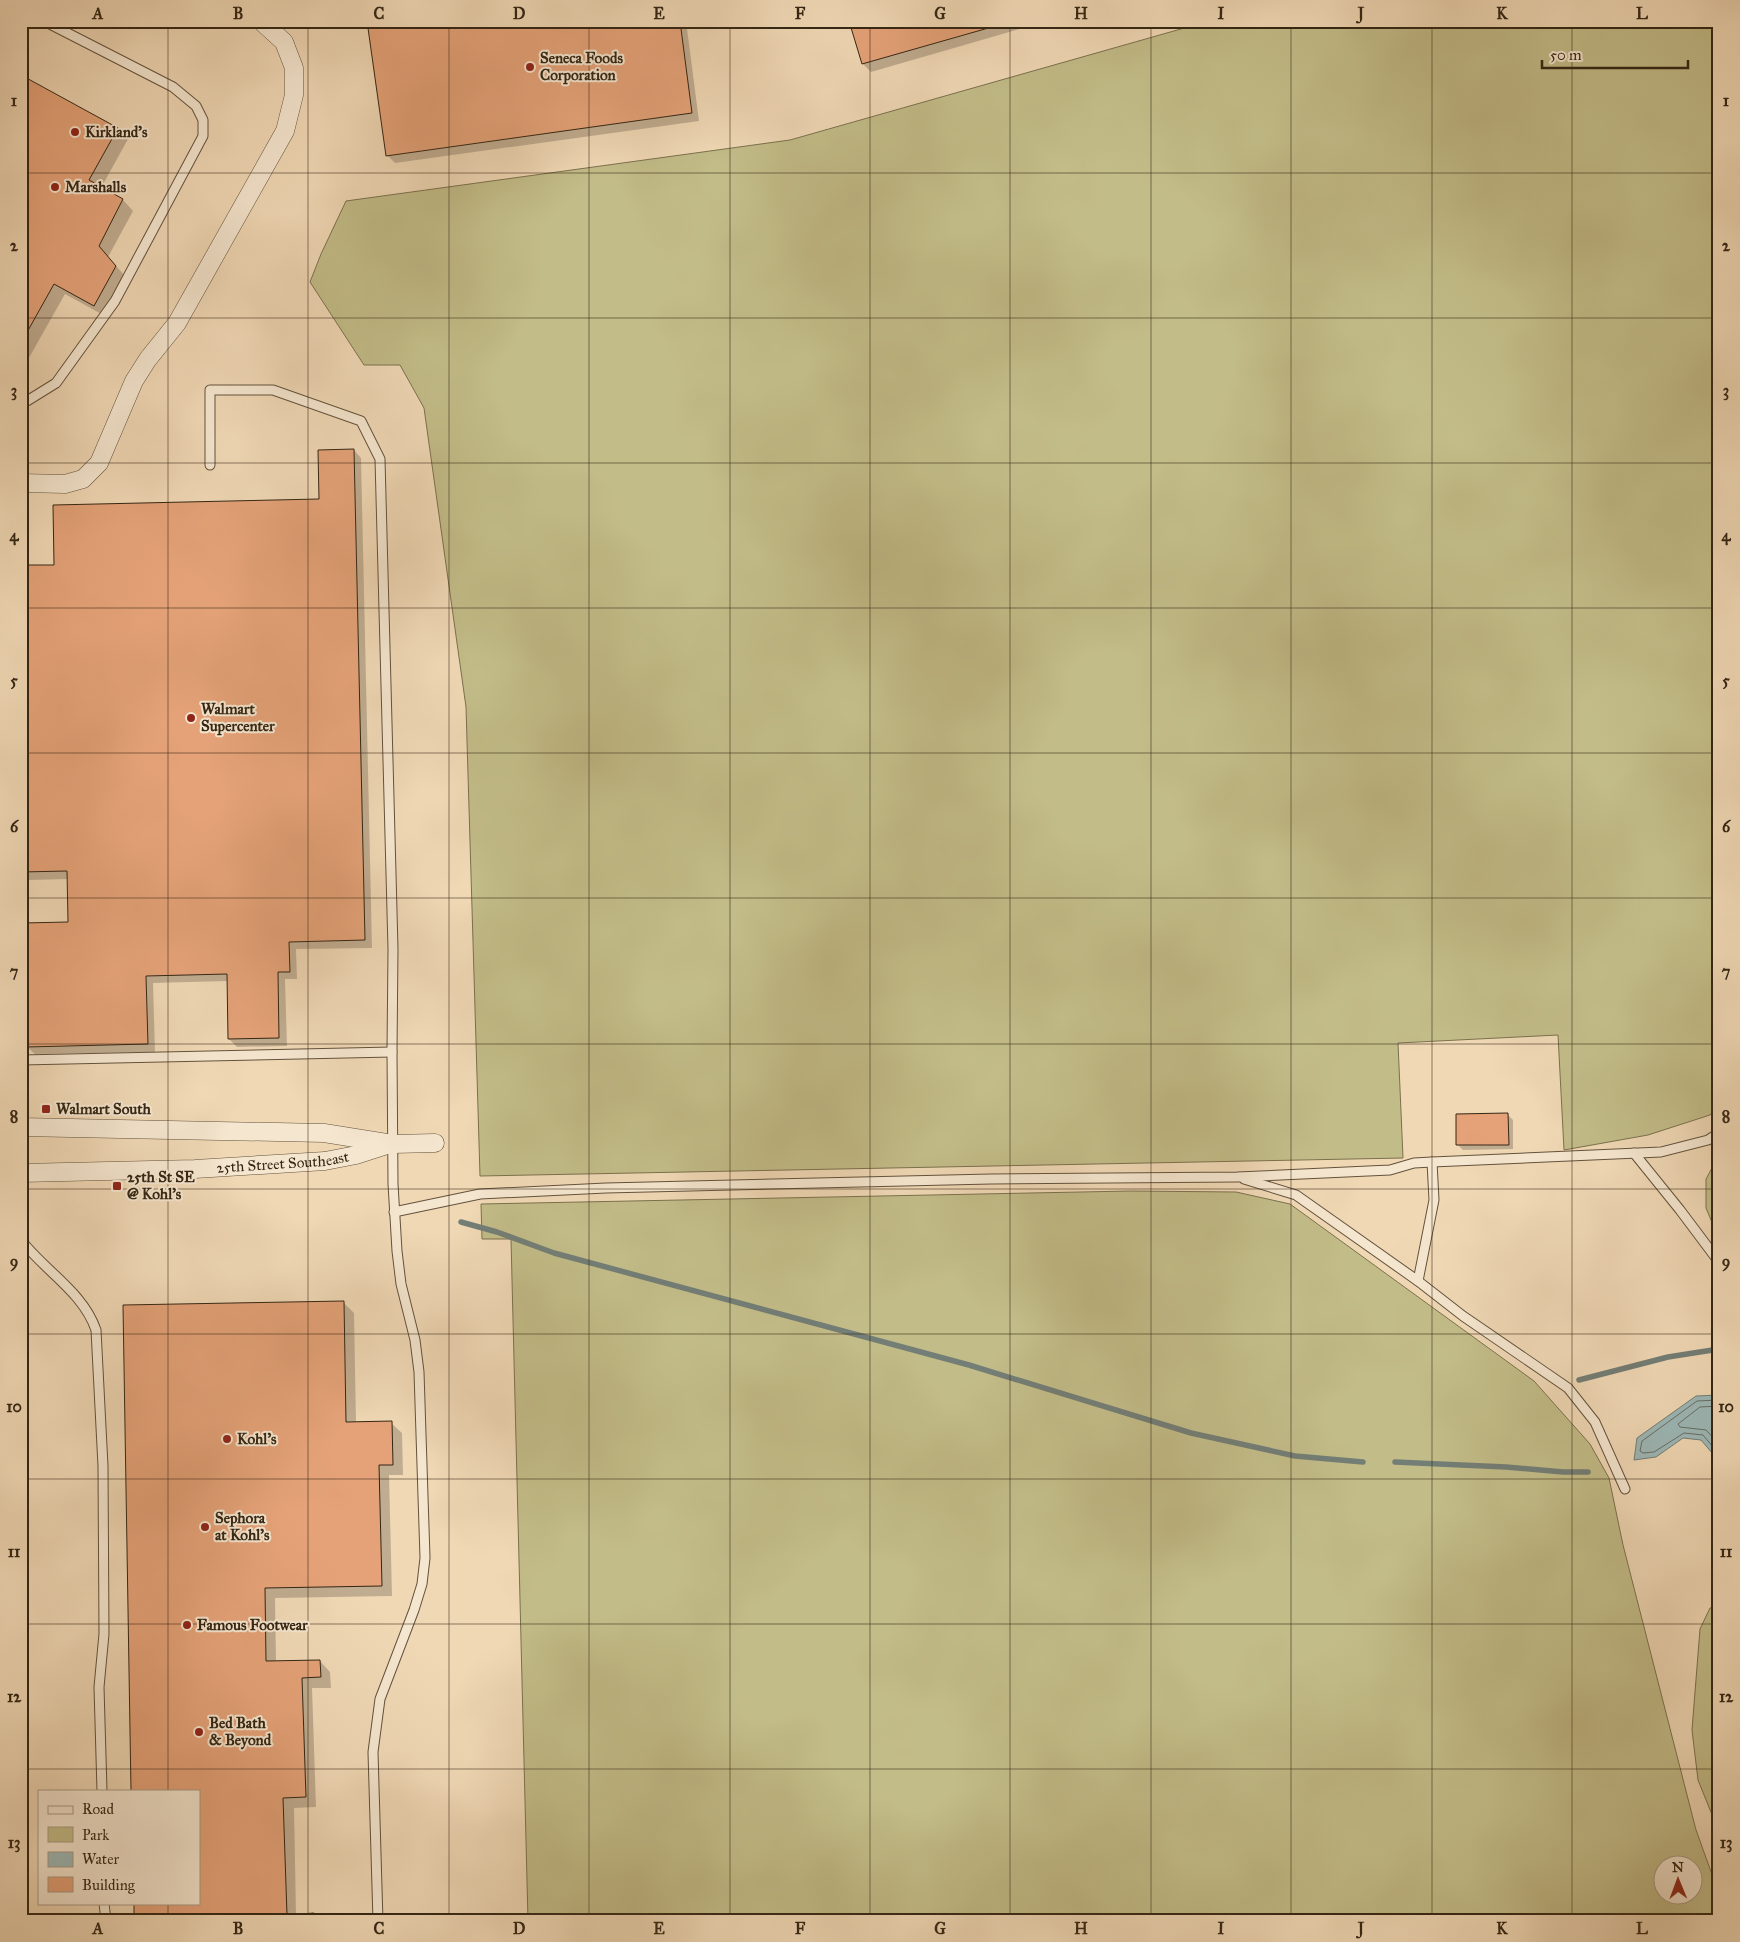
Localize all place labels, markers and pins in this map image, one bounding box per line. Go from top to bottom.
place label: Seneca Foods Corporation [540,49,623,85]
marker: Seneca Foods Corporation [524,61,536,73]
place label: Kirkland's [85,123,148,141]
marker: Kirkland's [69,126,81,138]
place label: Marshalls [65,178,127,196]
marker: Marshalls [49,181,61,193]
place label: Walmart Supercenter [201,700,275,736]
marker: Walmart Supercenter [185,712,197,724]
place label: Walmart South [56,1100,152,1118]
marker: Walmart South [40,1103,52,1115]
place label: 25th St SE @ Kohl's [127,1168,195,1203]
marker: 25th St SE @ Kohl's [111,1180,123,1192]
place label: Kohl's [237,1430,277,1448]
marker: Kohl's [221,1433,233,1445]
place label: Sephora at Kohl's [215,1509,270,1544]
marker: Sephora at Kohl's [199,1521,211,1533]
place label: Famous Footwear [197,1616,308,1634]
marker: Famous Footwear [181,1619,193,1631]
place label: Bed Bath & Beyond [209,1714,272,1750]
marker: Bed Bath & Beyond [193,1726,205,1738]

